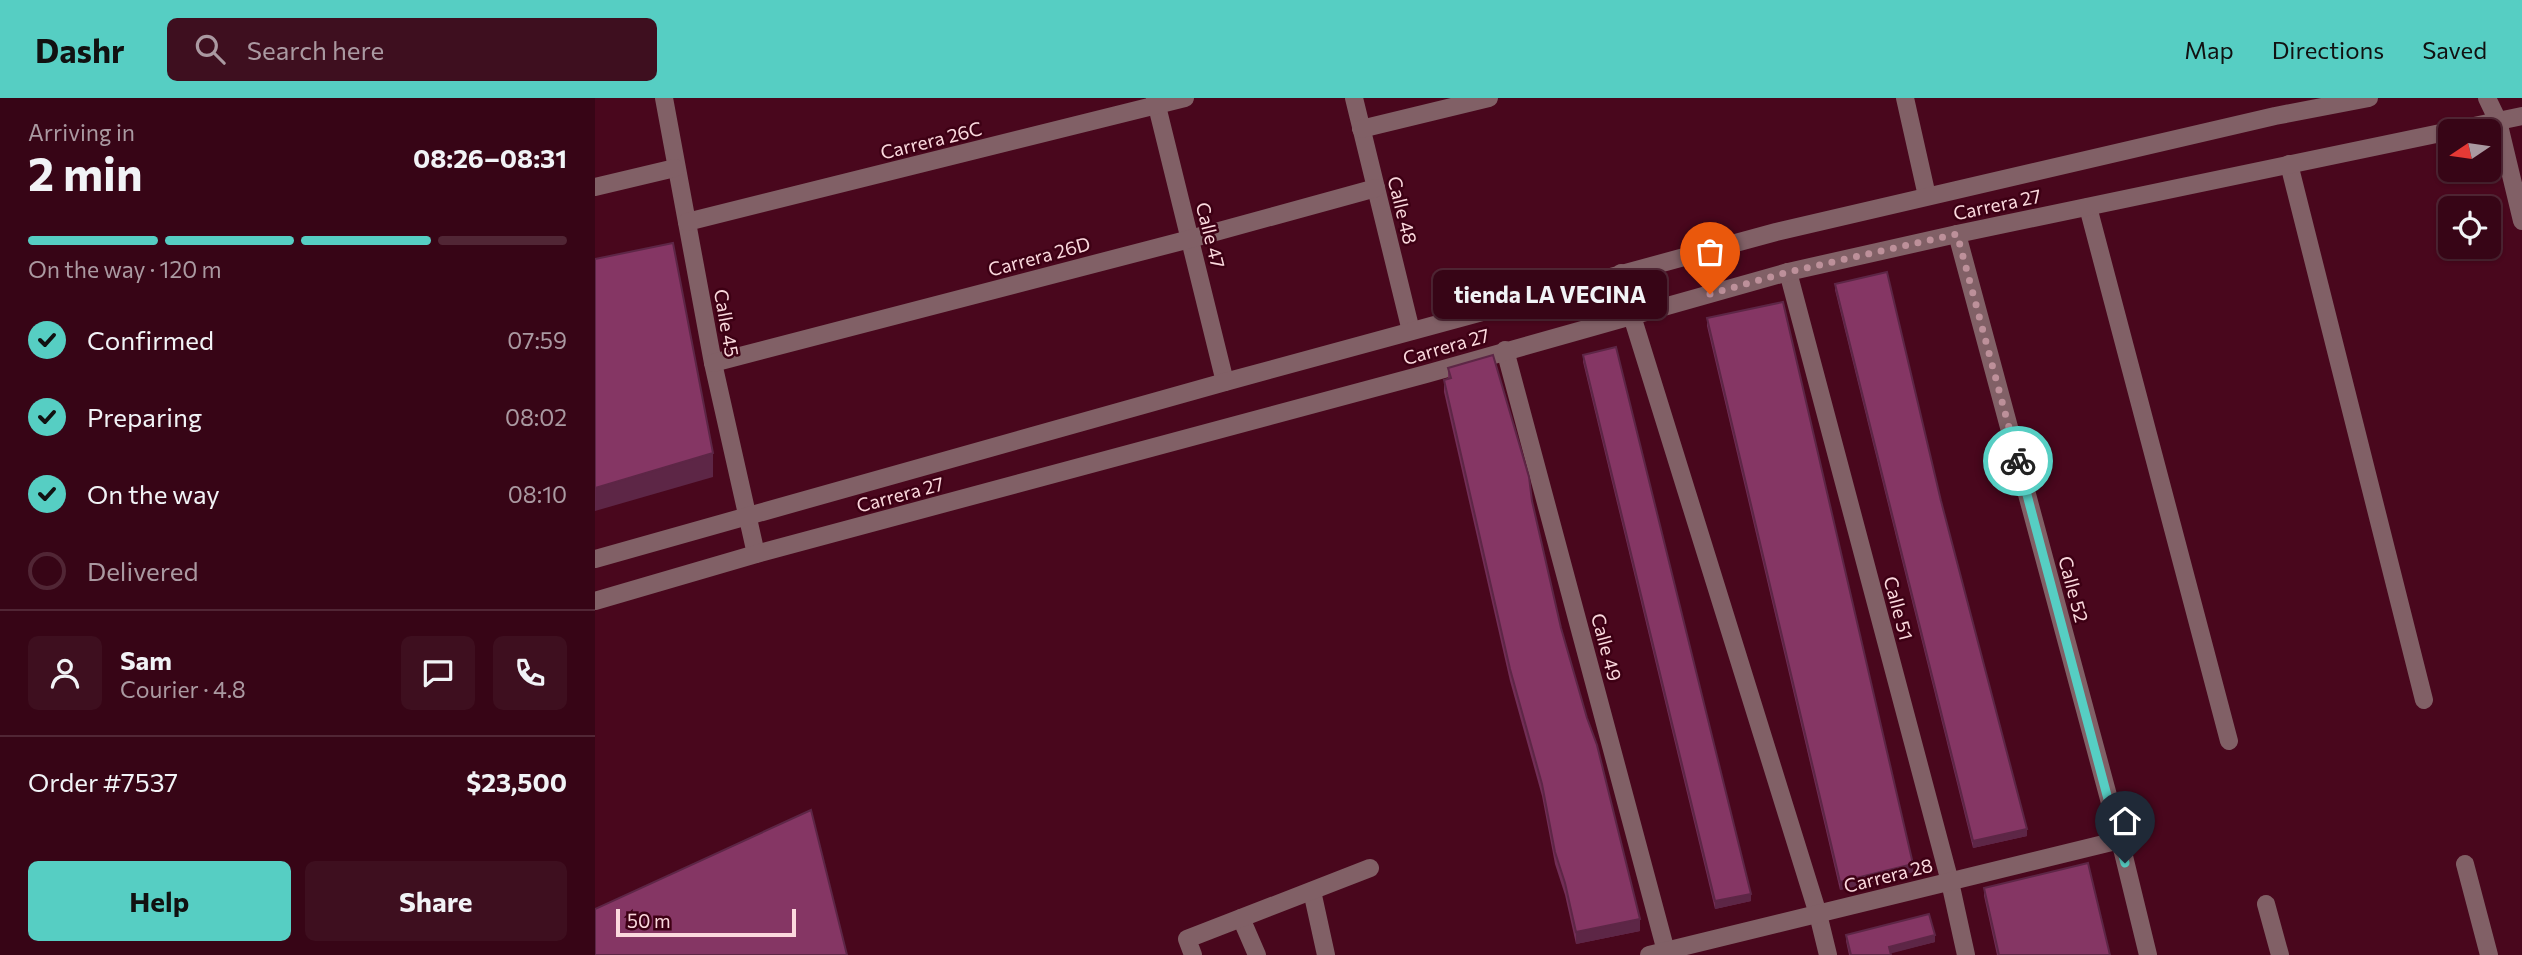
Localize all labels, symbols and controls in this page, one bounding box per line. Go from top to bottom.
search box [167,18,657,81]
text: Dashr [35,29,125,70]
icon: search [191,30,229,68]
text: Search here [247,34,384,65]
text: Map [2184,35,2234,64]
text: Directions [2272,35,2384,64]
text: Saved [2422,35,2487,64]
street label: Carrera 26C [878,116,984,164]
text: Arriving in [28,118,135,146]
north arrow [2438,119,2501,182]
map controls [2438,119,2501,259]
text: 08:26–08:31 [413,142,567,173]
text: 2 min [28,144,143,200]
street label: Calle 48 [1383,174,1423,246]
street label: Carrera 27 [1951,183,2043,225]
button: locate [2438,196,2501,259]
street label: Calle 47 [1192,200,1230,270]
pin [1680,222,1740,294]
street label: Carrera 26D [985,231,1093,281]
icon: bag [1691,233,1729,271]
text: On the way · 120 m [28,255,222,283]
callout: tienda LA VECINA [1433,270,1668,318]
text: tienda LA VECINA [1454,280,1646,308]
street label: Calle 45 [710,287,744,359]
icon: check [28,321,66,359]
street label: Carrera 27 [1400,323,1492,369]
text: Confirmed [87,324,214,355]
text: 07:59 [507,326,567,354]
icon: check [28,398,66,436]
text: Preparing [87,401,202,432]
text: 08:02 [505,403,567,431]
courier [1983,426,2053,496]
icon: bike [1999,442,2037,480]
street label: Carrera 27 [854,471,946,517]
icon: check [28,475,66,513]
text: On the way [87,478,220,509]
text: 08:10 [508,480,567,508]
street label: Calle 52 [2054,553,2094,625]
text: Delivered [87,555,198,586]
street label: Calle 51 [1879,573,1919,643]
street label: Calle 49 [1587,611,1627,683]
button: person [28,636,102,710]
button: chat [401,636,475,710]
button: phone [493,636,567,710]
text: Sam [120,644,172,675]
text: Courier · 4.8 [120,675,246,703]
text: Order #7537 [28,766,178,797]
text: $23,500 [466,766,567,797]
pin [2095,791,2155,863]
icon: home [2106,802,2144,840]
street label: Carrera 28 [1841,853,1935,897]
button: Help [28,861,291,941]
button: Share [305,861,567,941]
scale bar [616,906,796,938]
text: 50 m [627,909,671,932]

